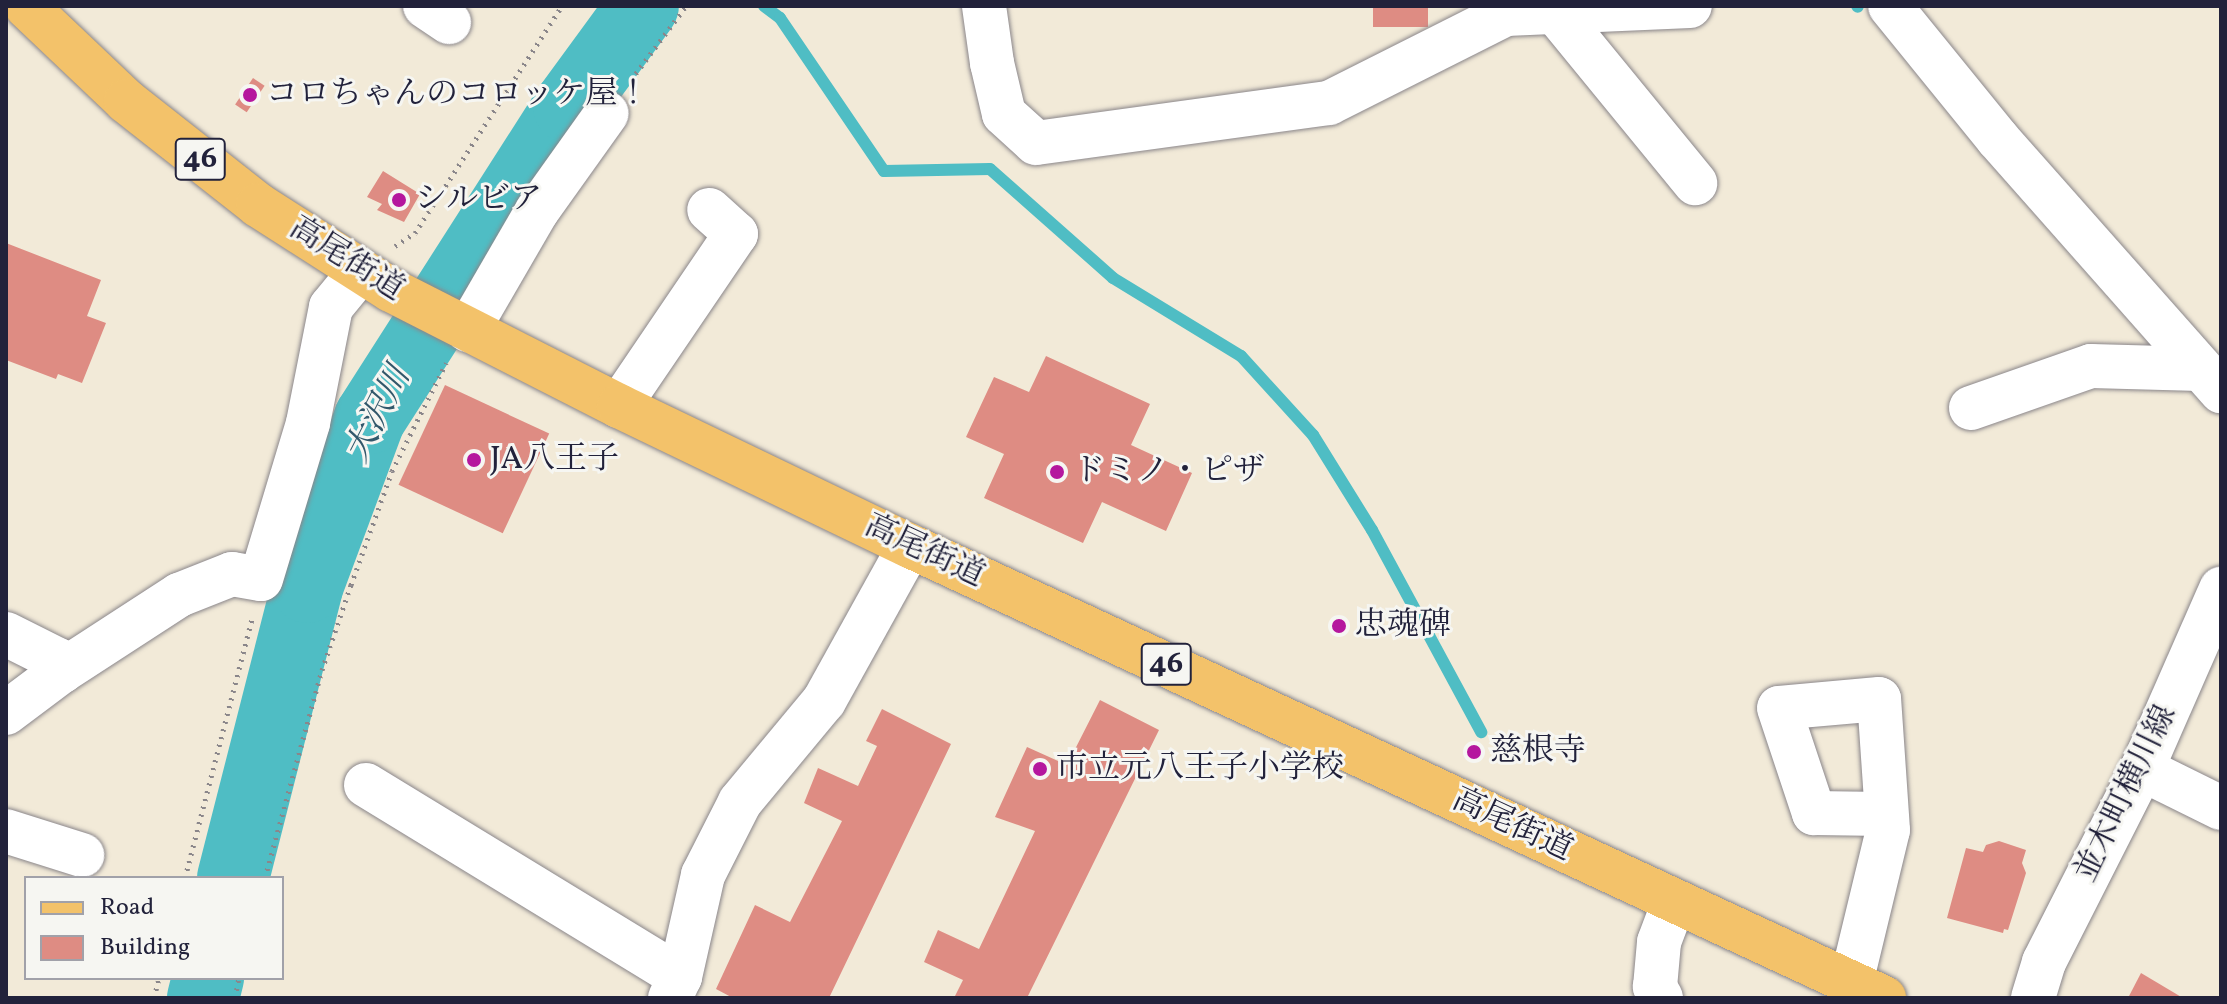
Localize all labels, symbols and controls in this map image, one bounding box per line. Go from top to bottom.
place label: コロちゃんのコロッケ屋！ [266,76,650,114]
marker: コロちゃんのコロッケ屋！ [241,86,259,104]
road number: 46 [174,133,226,185]
place label: シルビア [415,181,543,219]
marker: シルビア [390,191,408,209]
street label: 高尾街道 [282,210,410,310]
water label: 大沢川 [338,360,420,470]
place label: JA八王子 [490,441,619,479]
marker: JA八王子 [465,451,483,469]
place label: ドミノ・ピザ [1073,453,1265,491]
marker: ドミノ・ピザ [1048,463,1066,481]
street label: 高尾街道 [858,508,990,596]
place label: 忠魂碑 [1355,607,1451,645]
marker: 忠魂碑 [1330,617,1348,635]
road number: 46 [1140,638,1192,690]
street label: 並木町横川線 [2068,699,2186,889]
place label: 慈根寺 [1490,733,1586,771]
marker: 慈根寺 [1465,743,1483,761]
place label: 市立元八王子小学校 [1056,750,1344,788]
marker: 市立元八王子小学校 [1031,760,1049,778]
street label: 高尾街道 [1446,782,1578,870]
legend [24,876,284,980]
text: Road [100,891,154,925]
text: Building [100,931,190,965]

